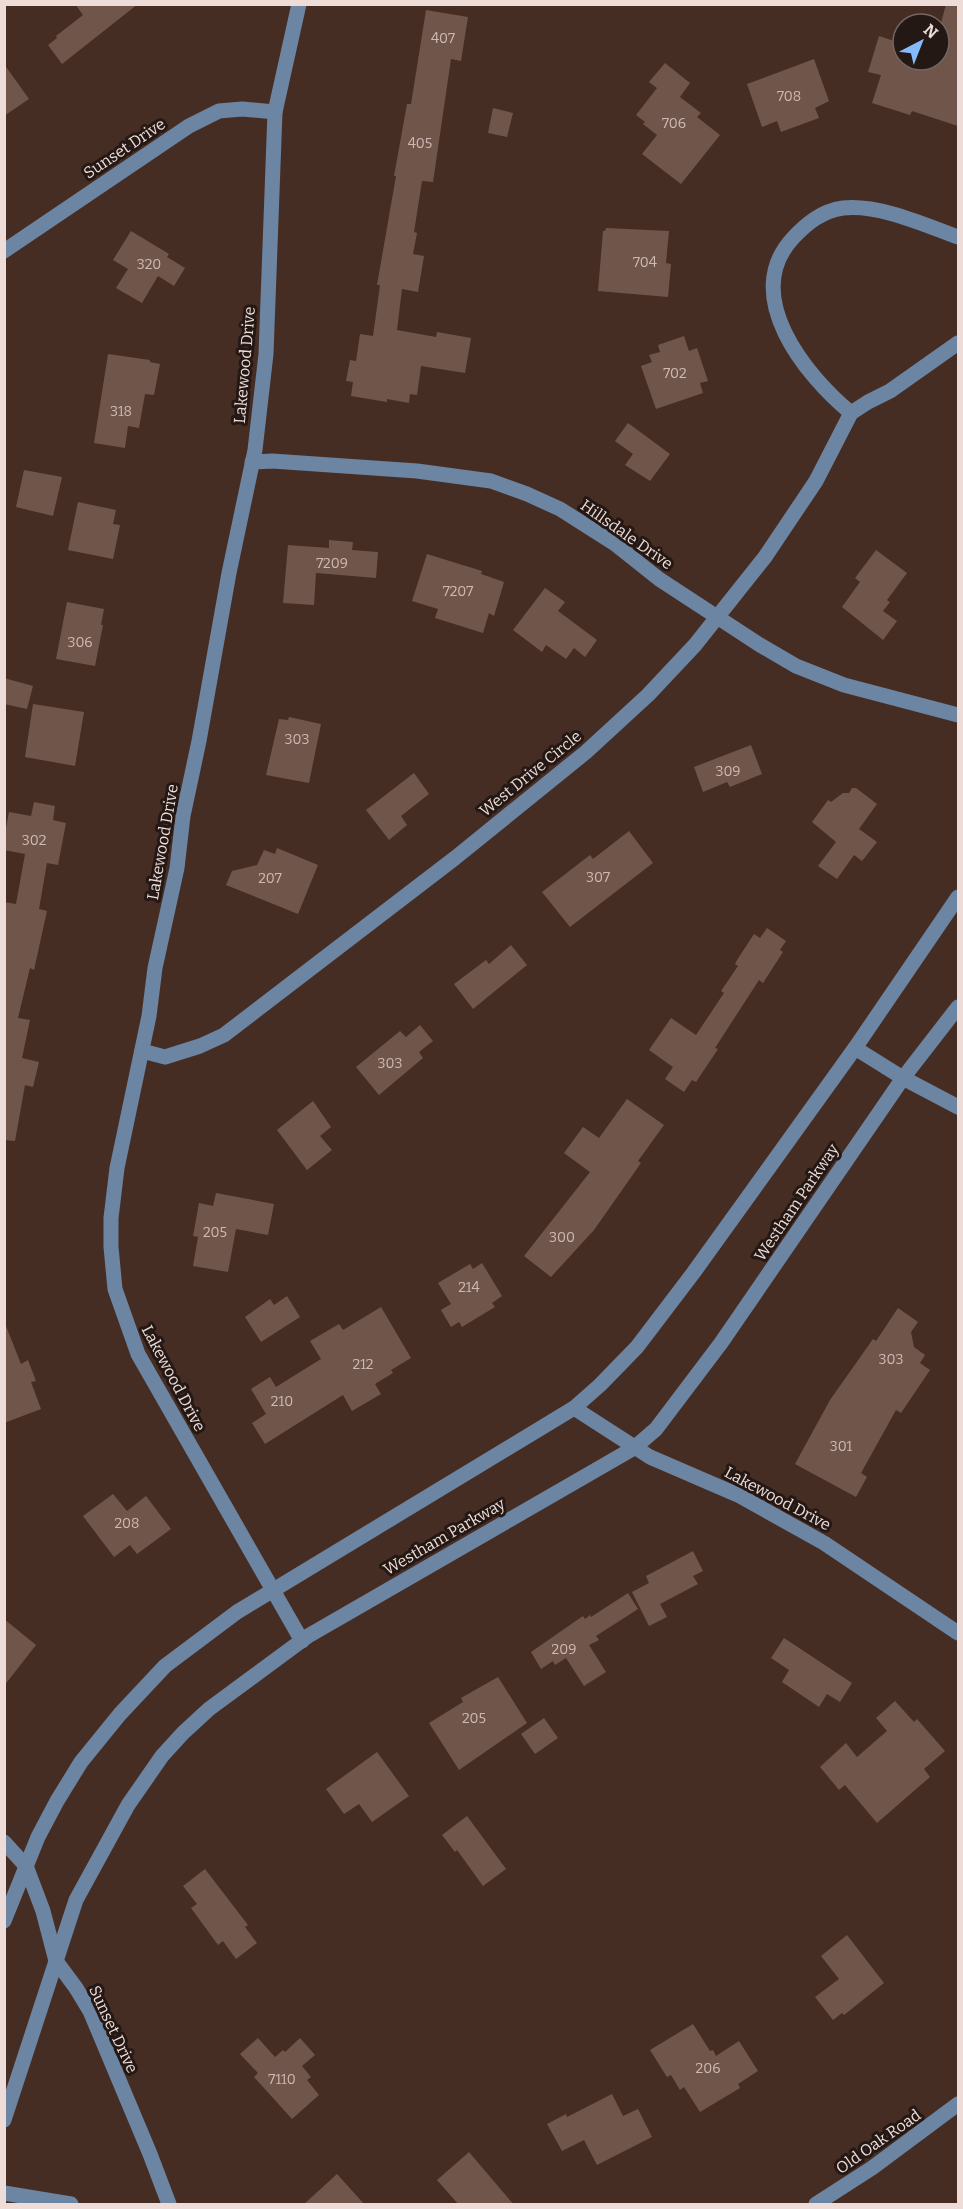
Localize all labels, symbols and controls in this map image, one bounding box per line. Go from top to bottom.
north arrow [891,12,951,72]
text: N [920,20,942,42]
house number: 407 [431,30,455,47]
house number: 708 [777,88,801,105]
street label: Sunset Drive [80,114,169,183]
house number: 706 [662,115,686,132]
house number: 405 [408,135,432,152]
house number: 704 [633,254,657,271]
house number: 320 [137,256,161,273]
street label: Lakewood Drive [230,306,259,424]
house number: 702 [663,365,687,382]
house number: 318 [110,403,132,420]
street label: Hillsdale Drive [577,496,677,573]
house number: 7209 [316,555,348,572]
house number: 7207 [443,583,473,600]
house number: 306 [67,634,93,651]
street label: West Drive Circle [475,726,585,820]
house number: 303 [285,731,309,748]
house number: 309 [715,763,741,780]
street label: Lakewood Drive [143,783,182,902]
house number: 302 [22,832,46,849]
house number: 307 [586,869,610,886]
house number: 207 [258,870,282,887]
house number: 303 [378,1055,402,1072]
street label: Westham Parkway [750,1140,843,1264]
house number: 205 [203,1224,227,1241]
house number: 300 [549,1229,575,1246]
house number: 214 [458,1279,480,1296]
street label: Lakewood Drive [138,1322,209,1435]
house number: 303 [879,1351,903,1368]
house number: 212 [353,1356,373,1373]
house number: 210 [271,1393,293,1410]
house number: 301 [830,1438,853,1455]
street label: Lakewood Drive [721,1463,834,1534]
street label: Westham Parkway [380,1494,509,1579]
house number: 208 [114,1515,140,1532]
house number: 209 [552,1641,576,1658]
house number: 205 [462,1710,486,1727]
street label: Sunset Drive [85,1983,142,2076]
house number: 206 [696,2060,720,2077]
house number: 7110 [268,2071,296,2088]
street label: Old Oak Road [832,2105,925,2178]

